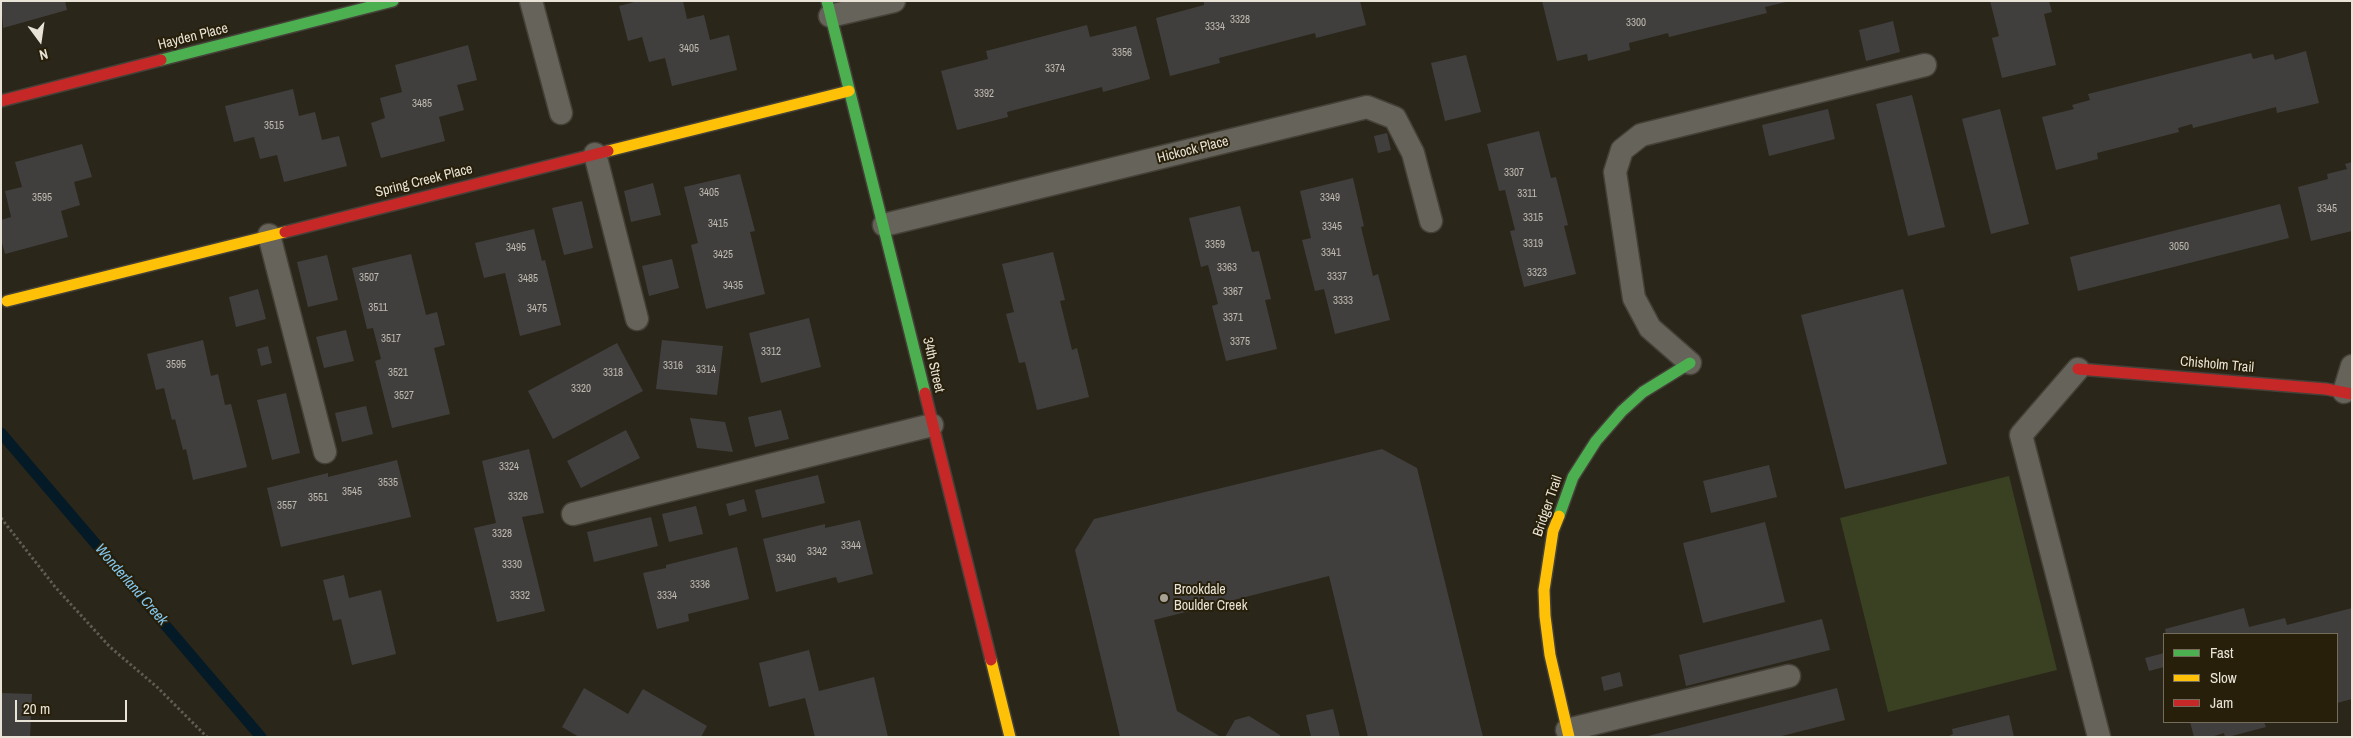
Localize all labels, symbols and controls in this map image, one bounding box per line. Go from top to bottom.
house number: 3328 [1230,13,1250,27]
north arrow [15,15,65,65]
house number: 3300 [1626,16,1646,30]
street label: Hayden Place [156,20,230,54]
house number: 3334 [1205,20,1225,34]
house number: 3405 [679,42,699,56]
text: N [37,45,50,64]
house number: 3356 [1112,46,1132,60]
house number: 3374 [1045,62,1065,76]
house number: 3392 [974,87,994,101]
house number: 3485 [412,97,432,111]
house number: 3515 [264,119,284,133]
street label: Hickock Place [1156,133,1230,167]
street label: Spring Creek Place [374,161,474,201]
house number: 3307 [1504,166,1524,180]
house number: 3405 [699,186,719,200]
house number: 3311 [1517,187,1537,201]
house number: 3595 [32,191,52,205]
house number: 3349 [1320,191,1340,205]
house number: 3345 [2317,202,2337,216]
house number: 3315 [1523,211,1543,225]
house number: 3415 [708,217,728,231]
house number: 3345 [1322,220,1342,234]
house number: 3319 [1523,237,1543,251]
house number: 3359 [1205,238,1225,252]
house number: 3050 [2169,240,2189,254]
house number: 3495 [506,241,526,255]
house number: 3341 [1321,246,1341,260]
house number: 3425 [713,248,733,262]
house number: 3363 [1217,261,1237,275]
house number: 3323 [1527,266,1547,280]
house number: 3337 [1327,270,1347,284]
house number: 3507 [359,271,379,285]
house number: 3485 [518,272,538,286]
house number: 3435 [723,279,743,293]
house number: 3367 [1223,285,1243,299]
house number: 3333 [1333,294,1353,308]
house number: 3511 [368,301,388,315]
house number: 3475 [527,302,547,316]
house number: 3371 [1223,311,1243,325]
house number: 3517 [381,332,401,346]
house number: 3375 [1230,335,1250,349]
street label: 34th Street [918,336,948,394]
house number: 3312 [761,345,781,359]
street label: Chisholm Trail [2179,353,2255,377]
house number: 3595 [166,358,186,372]
house number: 3316 [663,359,683,373]
house number: 3314 [696,363,716,377]
house number: 3521 [388,366,408,380]
house number: 3318 [603,366,623,380]
house number: 3320 [571,382,591,396]
house number: 3527 [394,389,414,403]
house number: 3324 [499,460,519,474]
street label: Bridger Trail [1530,473,1566,539]
house number: 3535 [378,476,398,490]
house number: 3545 [342,485,362,499]
house number: 3326 [508,490,528,504]
house number: 3551 [308,491,328,505]
house number: 3557 [277,499,297,513]
house number: 3328 [492,527,512,541]
house number: 3344 [841,539,861,553]
water label: Wonderland Creek [91,541,171,629]
house number: 3342 [807,545,827,559]
house number: 3340 [776,552,796,566]
house number: 3330 [502,558,522,572]
house number: 3336 [690,578,710,592]
place label: Brookdale Boulder Creek [1174,582,1247,614]
house number: 3332 [510,589,530,603]
house number: 3334 [657,589,677,603]
marker: Brookdale Boulder Creek [1158,592,1170,604]
legend [2163,633,2338,723]
text: Fast [2210,642,2233,663]
text: Slow [2210,667,2237,688]
scale bar [18,690,130,722]
text: Jam [2210,692,2233,713]
text: 20 m [23,698,50,719]

